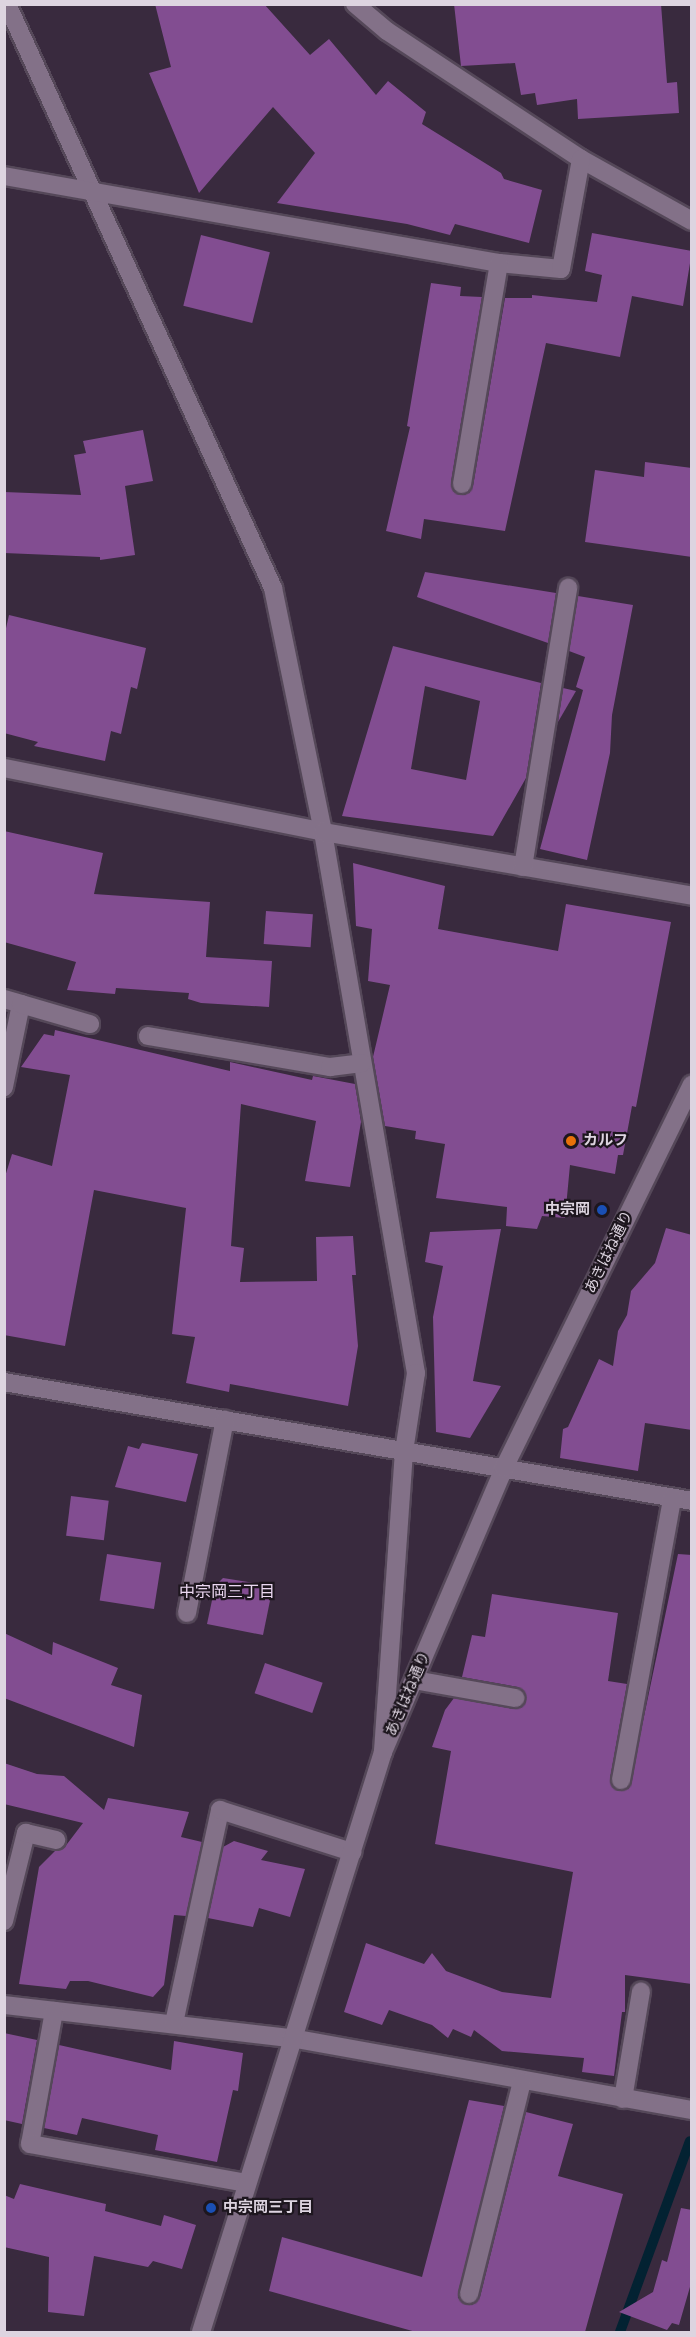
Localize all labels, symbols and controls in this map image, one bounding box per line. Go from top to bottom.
place label: カルフ [583,1132,628,1150]
marker: カルフ [564,1134,578,1148]
place label: 中宗岡 [545,1201,590,1219]
marker: 中宗岡 [595,1203,609,1217]
street label: あきはね通り [581,1208,637,1296]
district label: 中宗岡三丁目 [179,1582,275,1602]
street label: あきはね通り [382,1649,434,1739]
place label: 中宗岡三丁目 [223,2199,313,2217]
marker: 中宗岡三丁目 [204,2201,218,2215]

